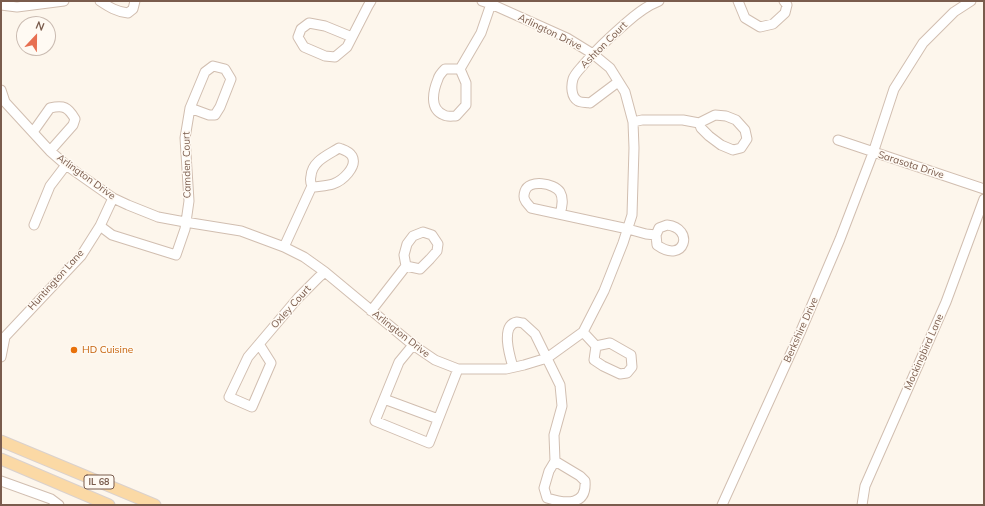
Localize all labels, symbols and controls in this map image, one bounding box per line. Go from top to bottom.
street label: Arlington Drive [516,11,584,53]
north arrow [16,16,56,56]
text: N [34,18,47,34]
street label: Ashton Court [578,19,630,71]
street label: Camden Court [180,132,194,198]
street label: Sarasota Drive [876,149,946,181]
street label: Arlington Drive [54,152,118,202]
street label: Huntington Lane [26,247,86,313]
street label: Oxley Court [268,283,314,331]
street label: Berkshire Drive [781,296,821,364]
street label: Arlington Drive [370,308,432,360]
street label: Mockingbird Lane [902,312,946,392]
place label: HD Cuisine [82,344,133,356]
marker: HD Cuisine [69,345,79,355]
road number: IL 68 [84,475,114,489]

